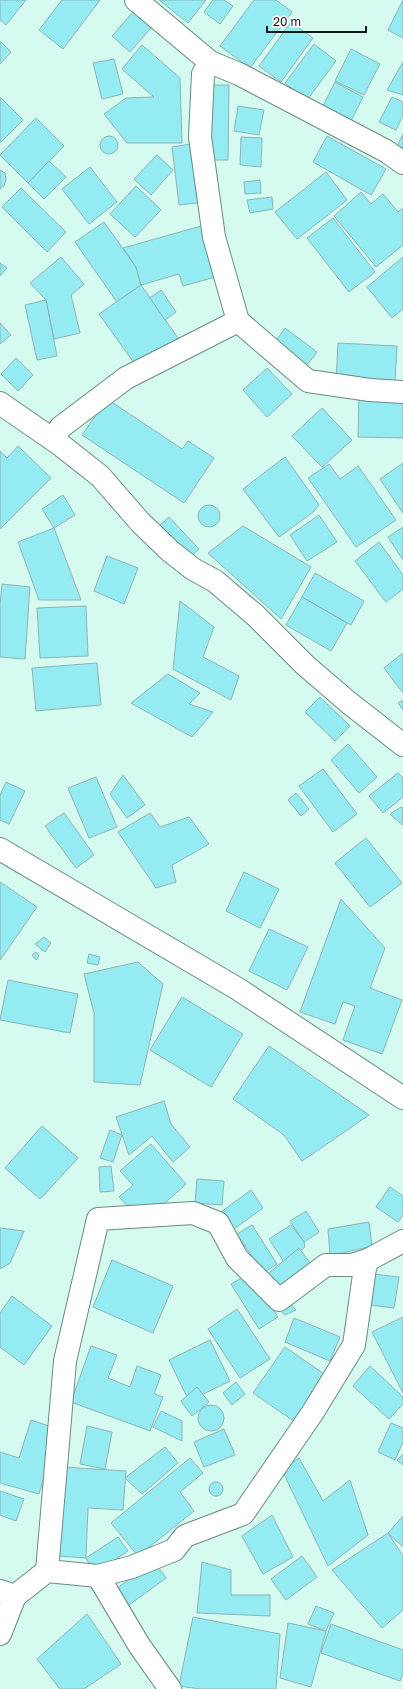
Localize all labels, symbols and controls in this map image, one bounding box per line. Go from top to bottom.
scale bar [267,8,366,34]
text: 20 m [273,14,301,29]

